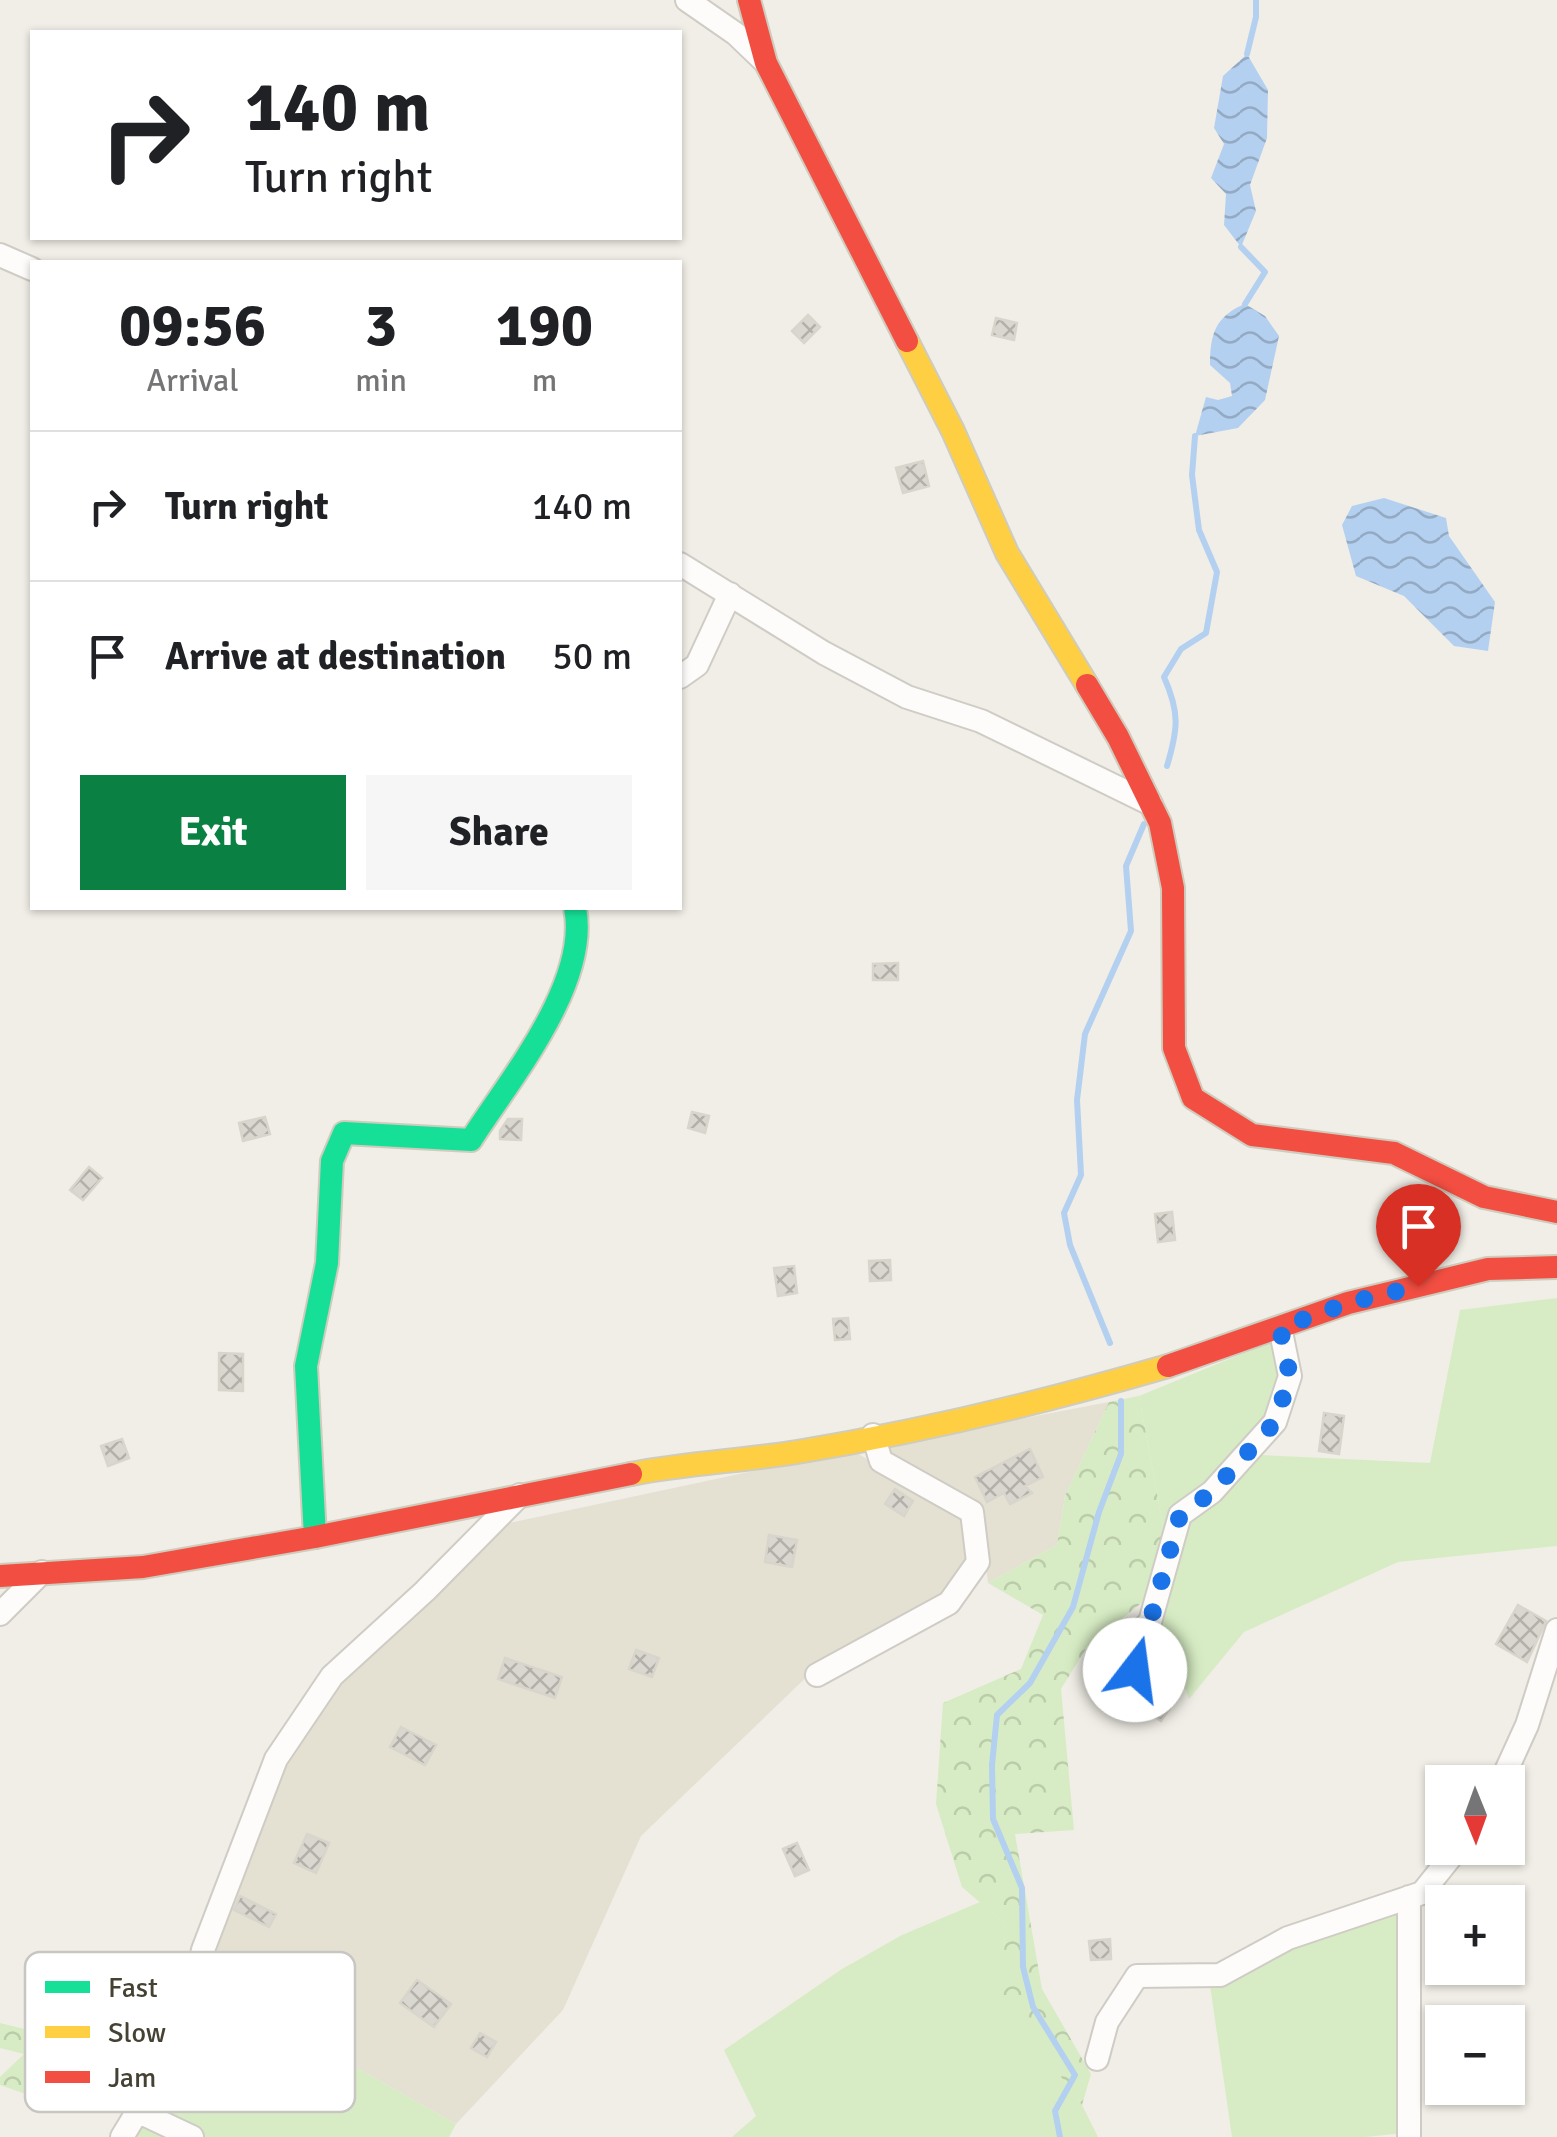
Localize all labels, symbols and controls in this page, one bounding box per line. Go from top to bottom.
text: 140 m [245,64,430,150]
icon: right [80,70,210,200]
text: Turn right [245,150,433,205]
text: 09:56 [119,289,266,363]
text: 3 [365,289,397,363]
text: 190 [496,289,593,363]
text: Arrival [147,361,239,400]
text: min [355,361,407,400]
text: m [532,361,557,400]
icon: right [80,479,135,534]
text: Turn right [165,483,329,530]
text: 140 m [532,483,632,530]
icon: arrive [80,629,135,684]
text: Arrive at destination [165,633,506,680]
text: 50 m [552,633,632,680]
button: Exit [80,775,346,890]
button: Share [366,775,632,890]
pin [1376,1184,1461,1287]
icon: arrive [1391,1199,1446,1254]
position arrow [1083,1618,1187,1722]
north arrow [1425,1765,1525,1865]
map controls [1425,1765,1525,2105]
button: + [1425,1885,1525,1985]
legend [25,1952,355,2112]
text: Fast [108,1971,158,2005]
button: − [1425,2005,1525,2105]
text: Slow [108,2016,166,2050]
text: Jam [108,2061,156,2095]

